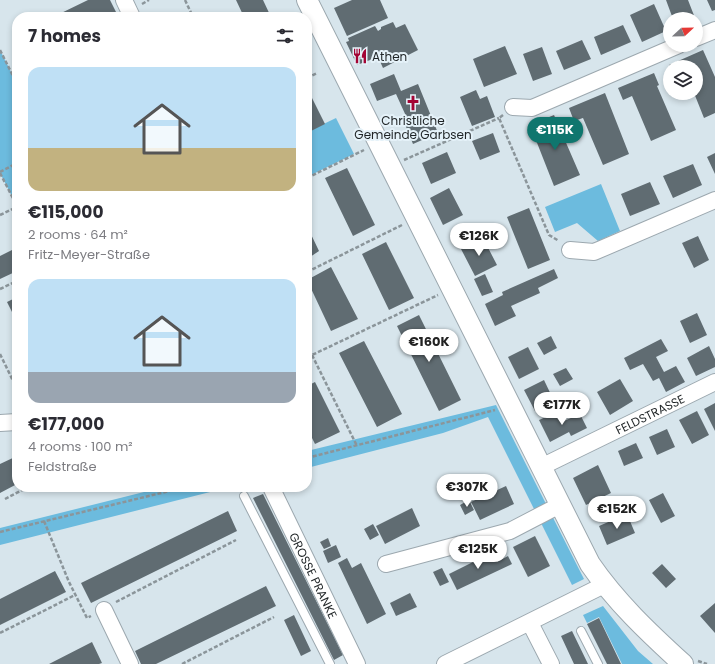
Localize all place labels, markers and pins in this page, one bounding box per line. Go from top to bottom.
restaurant icon: Athen [351,47,369,65]
place label: Athen [372,48,407,65]
church icon: Christliche Gemeinde Garbsen [404,94,422,112]
place label: Christliche Gemeinde Garbsen [354,112,472,143]
pin: €115K [527,117,583,151]
pin: €126K [451,223,507,257]
pin: €160K [401,329,457,363]
pin: €177K [534,392,590,426]
pin: €307K [439,474,495,508]
pin: €152K [589,496,645,530]
pin: €125K [450,536,506,570]

